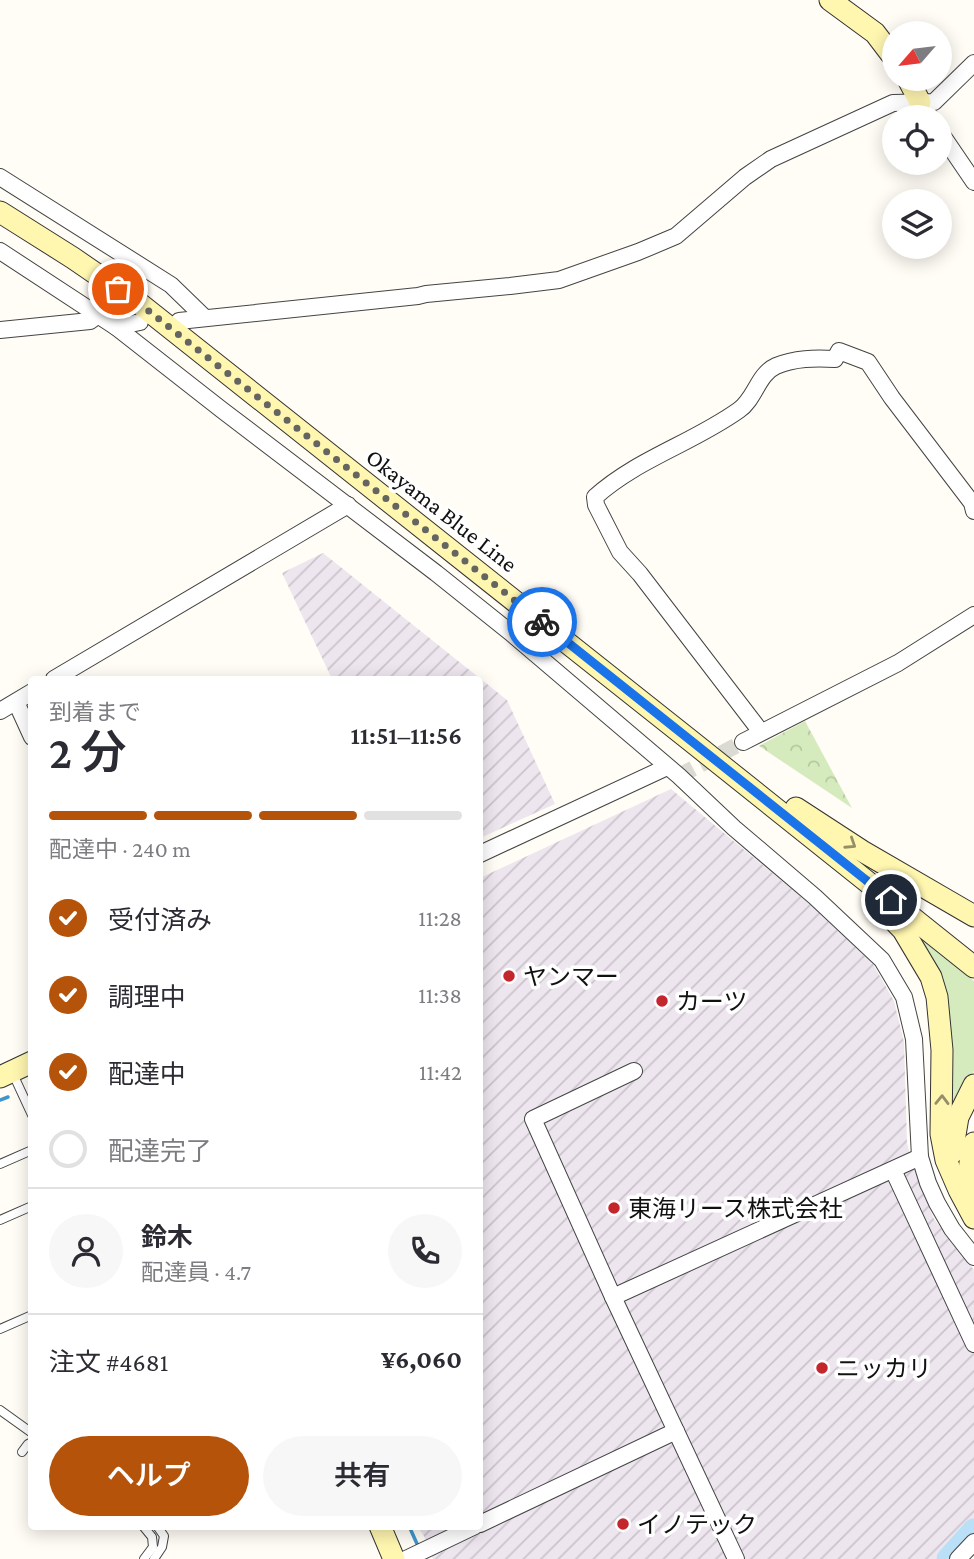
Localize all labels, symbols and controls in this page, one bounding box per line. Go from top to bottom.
north arrow [882,21,952,91]
map controls [882,21,952,259]
button: locate [882,105,952,175]
button: layers [882,189,952,259]
pin [88,259,148,319]
icon: bag [99,270,137,308]
street label: Okayama Blue Line [361,443,523,577]
courier [507,587,577,657]
icon: bike [523,603,561,641]
text: 到着まで [49,699,141,725]
text: 11:51–11:56 [351,721,462,750]
text: 2 分 [49,727,127,778]
text: 配達中 · 240 m [49,836,191,862]
one-way arrow [844,836,857,849]
pin [861,870,921,930]
icon: home [872,881,910,919]
icon: check [49,899,87,937]
text: 11:28 [418,905,462,931]
text: 受付済み [108,906,212,935]
place label: ヤンマー [523,963,619,990]
marker: ヤンマー [501,968,517,984]
icon: check [49,976,87,1014]
text: 11:38 [418,982,462,1008]
text: 調理中 [108,983,186,1012]
place label: カーツ [676,988,748,1015]
marker: カーツ [654,993,670,1009]
icon: check [49,1053,87,1091]
text: 11:42 [419,1059,462,1085]
text: 配達中 [108,1060,186,1089]
one-way arrow [934,1094,949,1105]
text: 配達完了 [108,1137,212,1166]
place label: 東海リース株式会社 [628,1195,843,1222]
marker: 東海リース株式会社 [606,1200,622,1216]
button: person [49,1214,123,1288]
button: phone [388,1214,462,1288]
text: 鈴木 [141,1223,193,1252]
text: 配達員 · 4.7 [141,1259,251,1285]
text: ¥6,060 [381,1345,462,1374]
text: 注文 #4681 [49,1348,168,1377]
place label: ニッカリ [836,1355,932,1382]
marker: ニッカリ [814,1360,830,1376]
button: ヘルプ [49,1436,249,1516]
button: 共有 [263,1436,462,1516]
place label: イノテック [637,1511,757,1538]
marker: イノテック [615,1516,631,1532]

